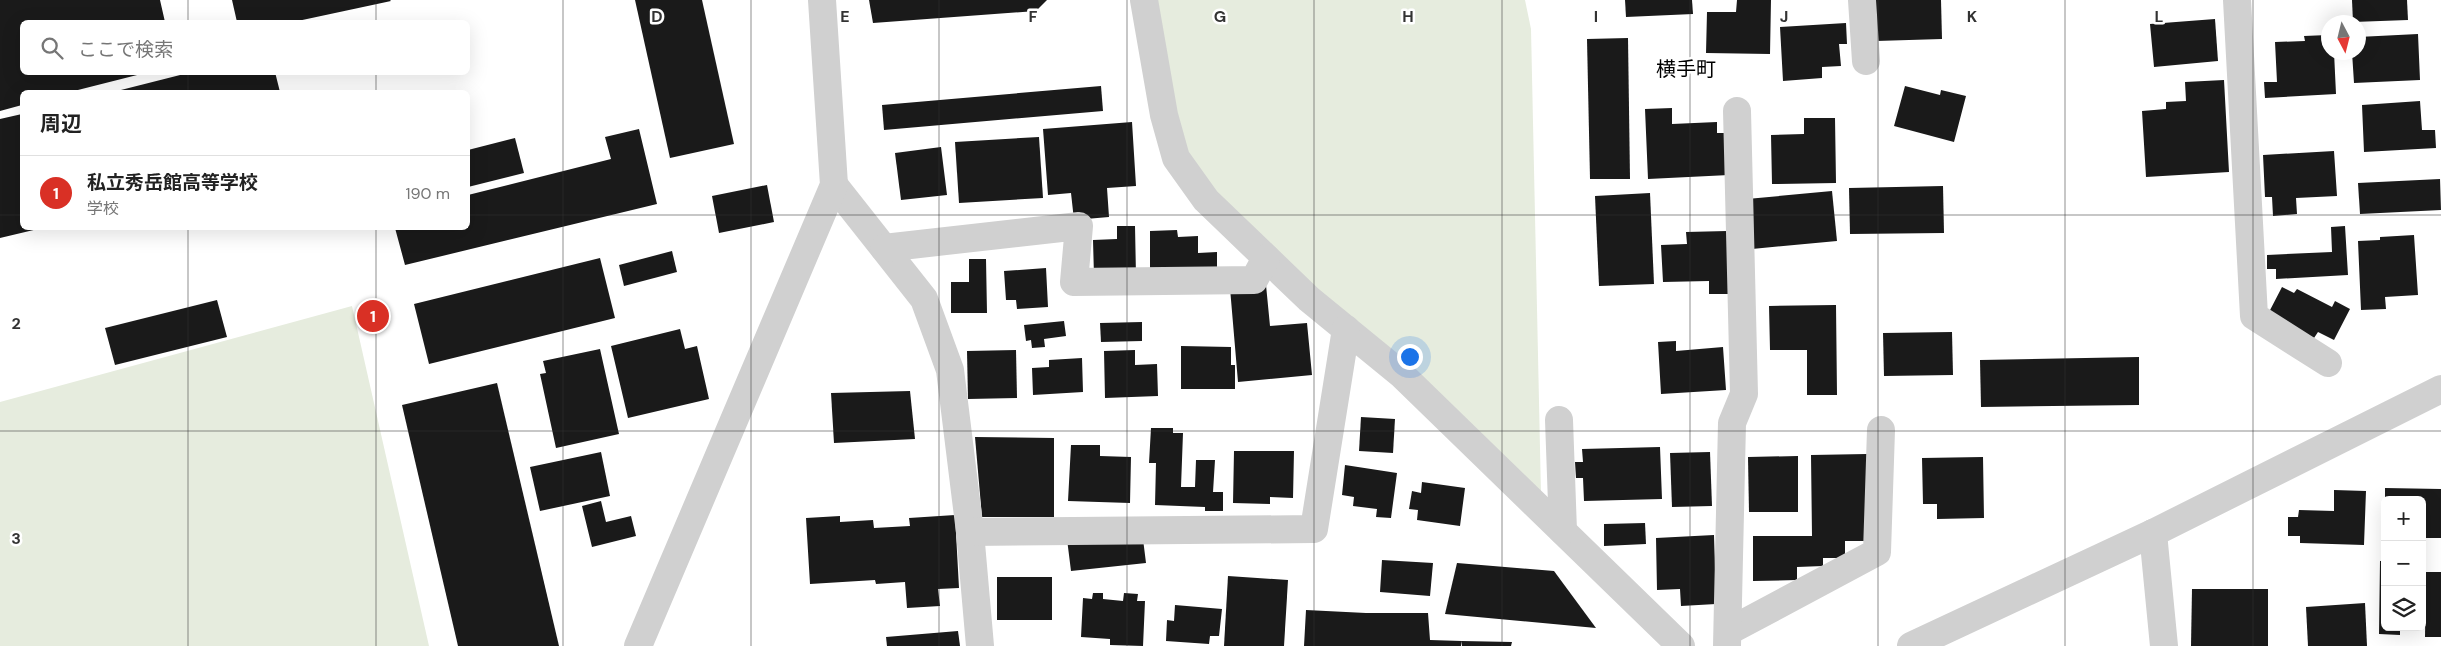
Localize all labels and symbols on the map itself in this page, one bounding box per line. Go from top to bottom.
text: D [651,6,663,27]
text: E [840,6,850,27]
text: F [1029,6,1038,27]
text: G [1214,6,1226,27]
text: H [1402,6,1414,27]
text: I [1594,6,1598,27]
text: J [1780,6,1788,27]
text: K [1967,6,1978,27]
text: L [2155,6,2164,27]
north arrow [2321,15,2366,60]
district label: 横手町 [1656,56,1716,82]
pin: 1 [357,297,389,335]
text: 2 [11,313,21,334]
your location [1397,344,1423,370]
text: 3 [11,528,21,549]

